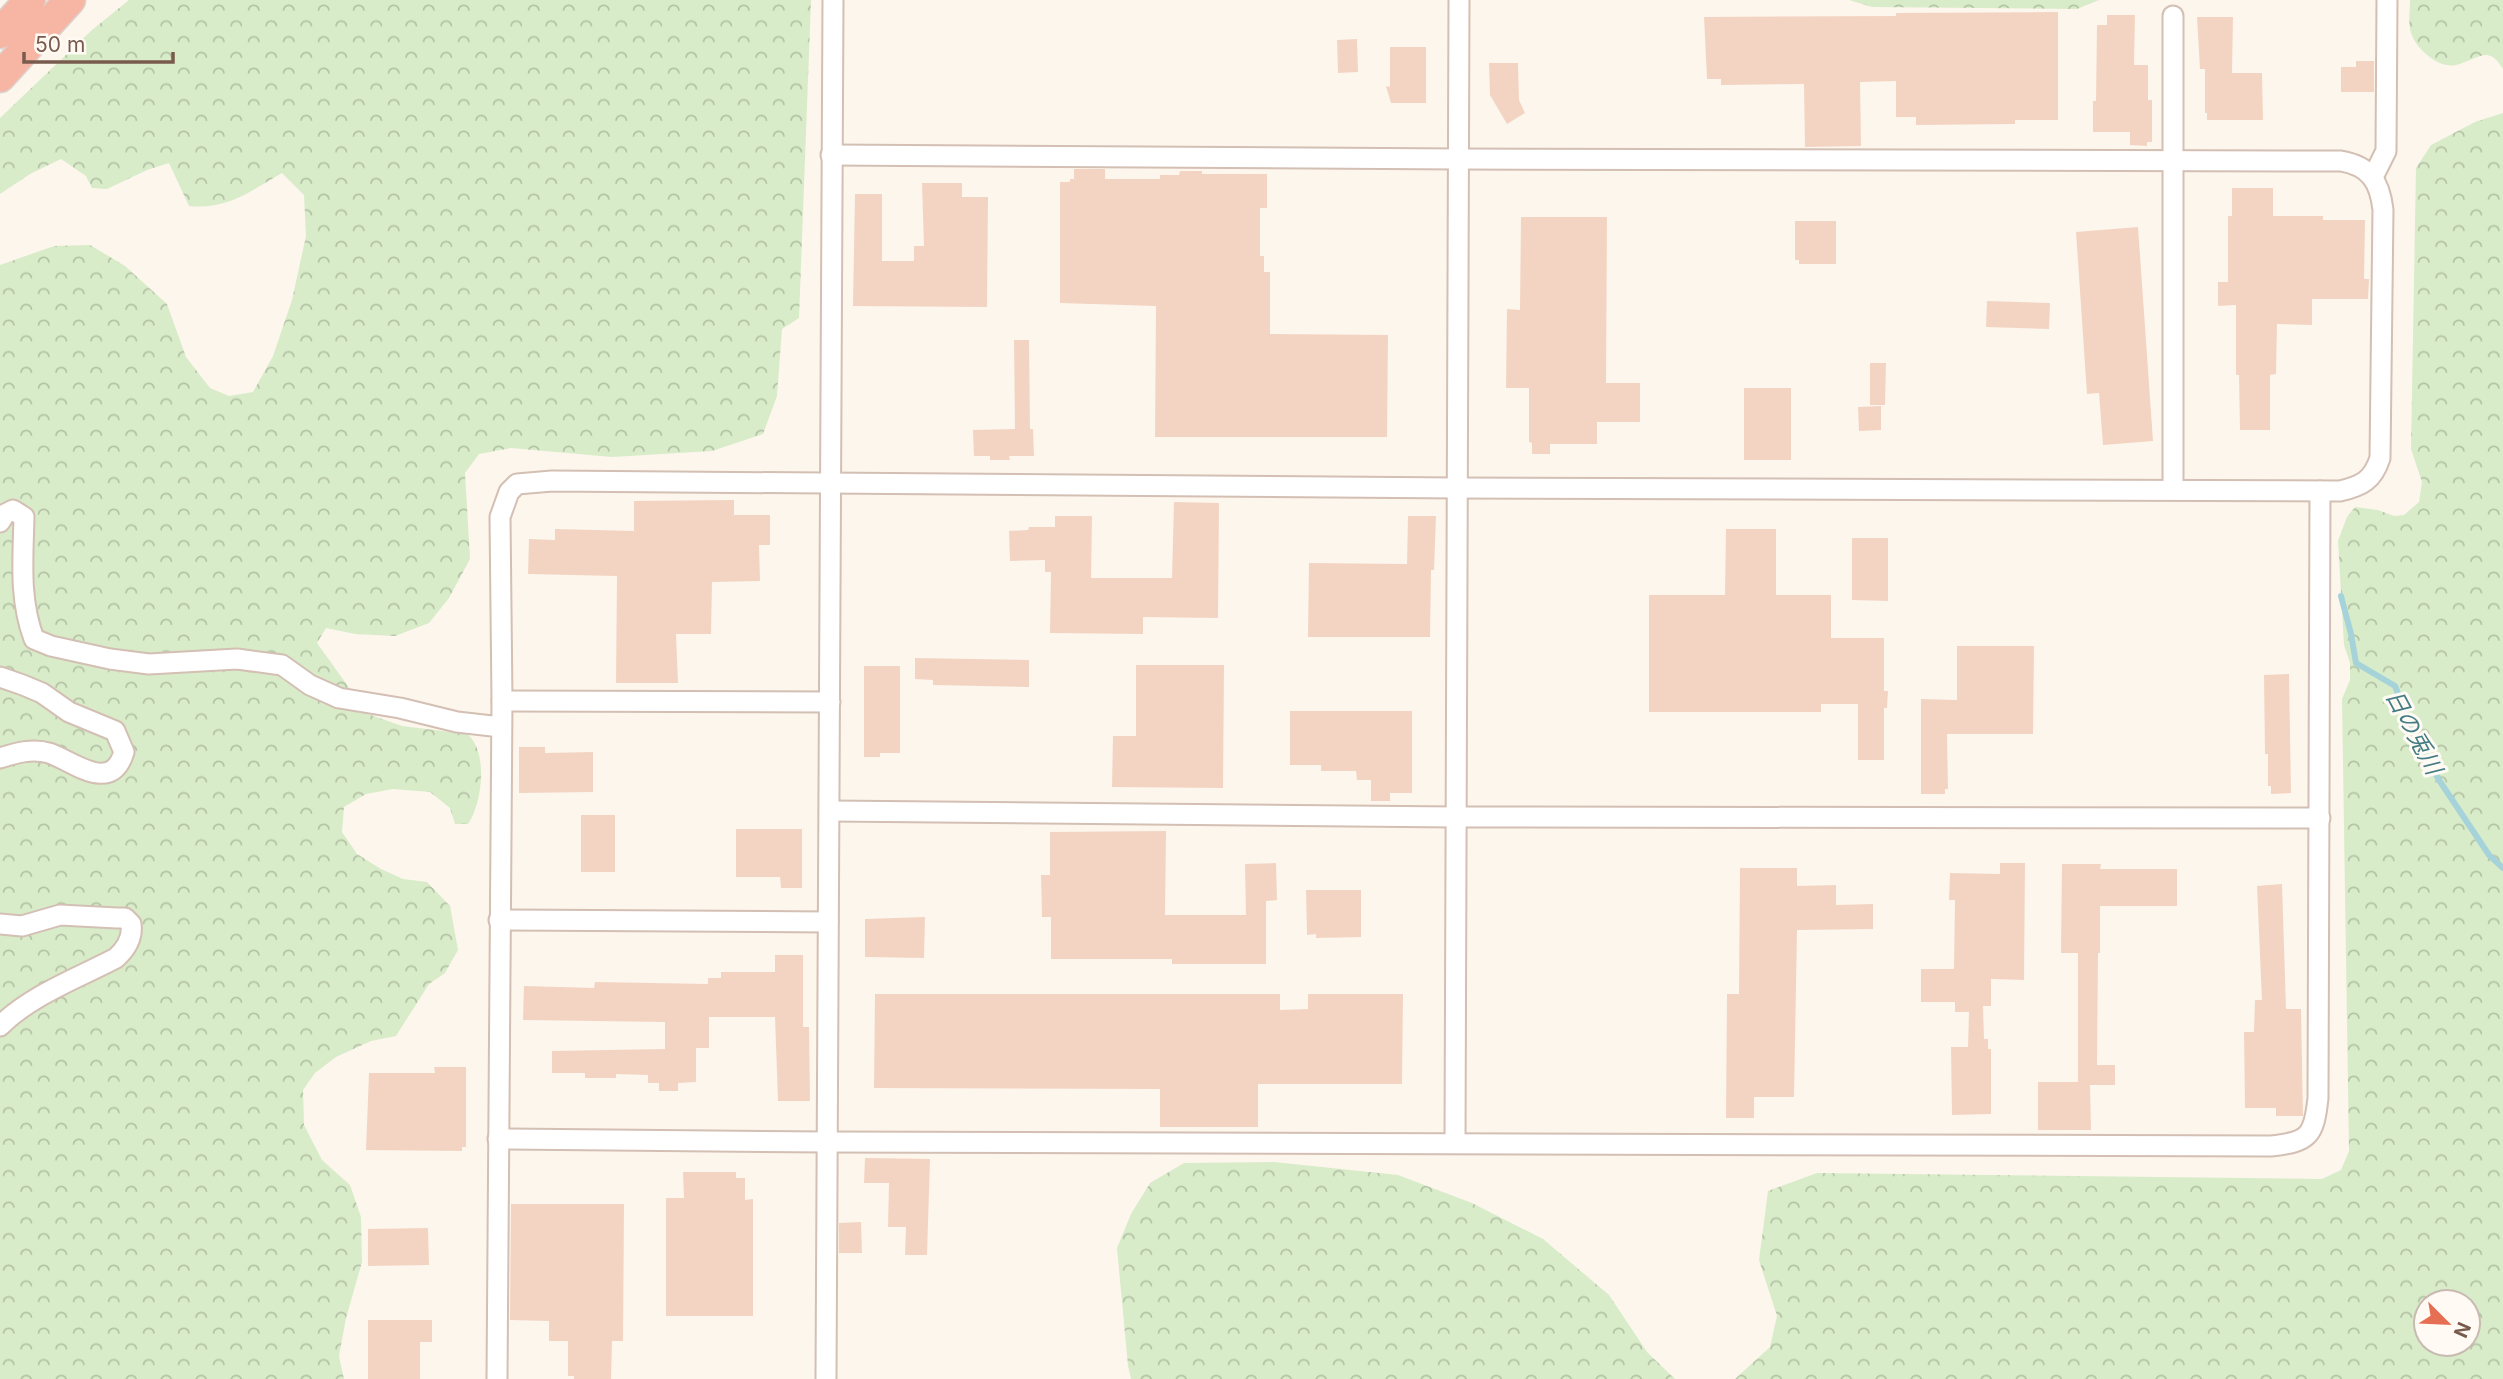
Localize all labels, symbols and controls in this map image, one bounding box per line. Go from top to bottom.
scale bar [24,21,173,65]
text: 50 m [35,32,85,57]
water label: 日の兎川 [2380,685,2449,782]
north arrow [2412,1288,2482,1358]
text: N [2449,1318,2476,1341]

